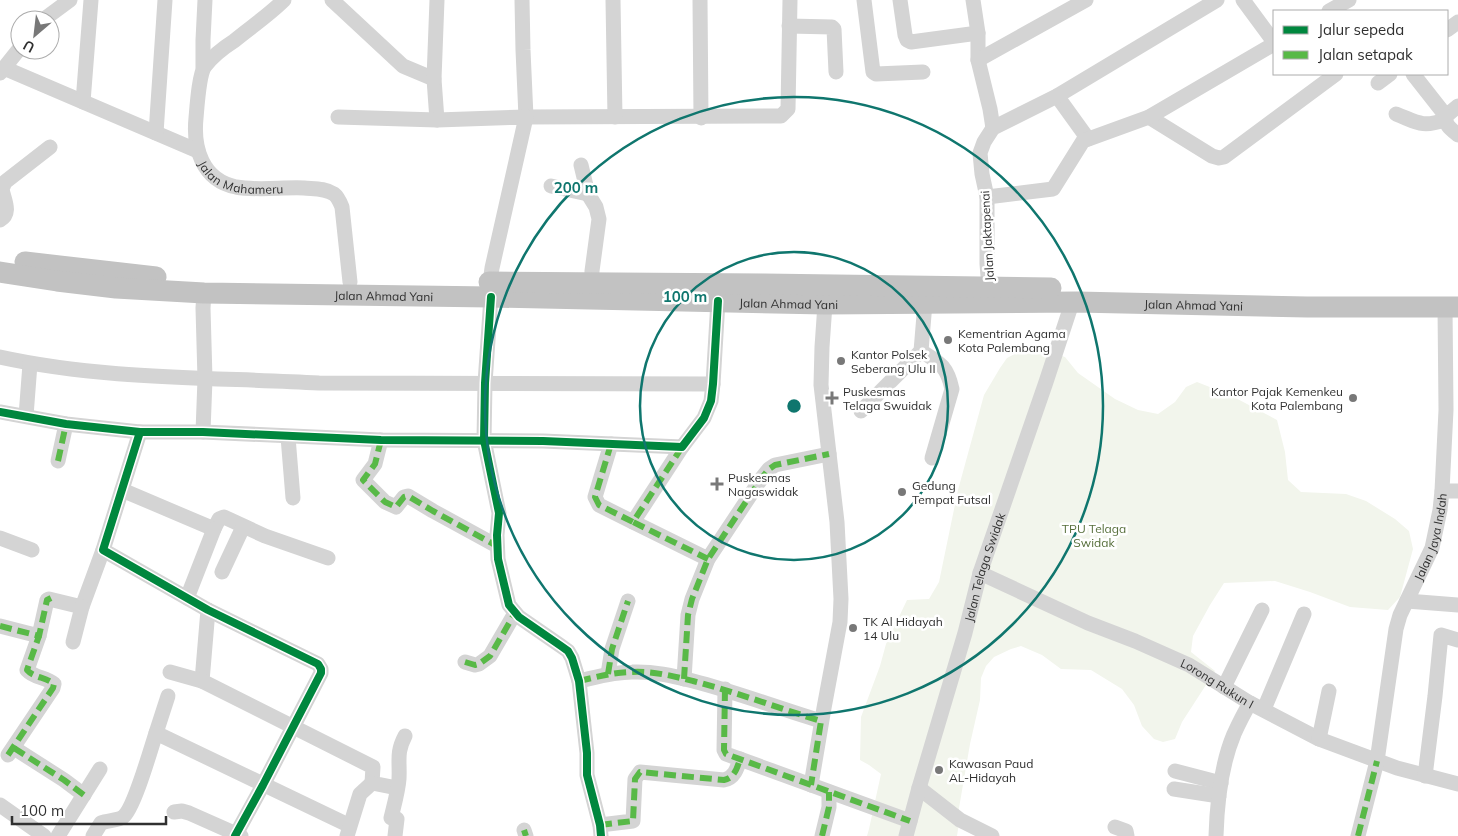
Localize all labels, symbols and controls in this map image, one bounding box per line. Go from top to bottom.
north arrow [10,10,60,60]
legend [1273,10,1448,75]
text: Jalur sepeda [1318,20,1404,39]
text: U [20,36,38,57]
text: Jalan setapak [1318,45,1413,64]
street label: Jalan Mahameru [195,158,284,196]
text: 200 m [554,178,598,197]
street label: Jalan Jaktapenai [977,190,997,282]
street label: Jalan Ahmad Yani [334,287,433,304]
text: 100 m [663,287,707,306]
street label: Jalan Ahmad Yani [739,295,838,312]
street label: Jalan Ahmad Yani [1144,296,1243,313]
place label: Kementrian Agama Kota Palembang [958,326,1066,355]
marker: Kementrian Agama Kota Palembang [942,334,954,346]
place label: Kantor Polsek Seberang Ulu II [851,347,936,376]
marker: Kantor Polsek Seberang Ulu II [835,355,847,367]
place label: Puskesmas Telaga Swuidak [843,384,932,413]
place label: Kantor Pajak Kemenkeu Kota Palembang [1211,384,1343,413]
marker: Puskesmas Telaga Swuidak [825,391,839,405]
marker: Kantor Pajak Kemenkeu Kota Palembang [1347,392,1359,404]
centre of rings [785,397,803,415]
place label: Puskesmas Nagaswidak [728,470,799,499]
marker: Puskesmas Nagaswidak [710,477,724,491]
place label: Gedung Tempat Futsal [912,478,991,507]
marker: Gedung Tempat Futsal [896,486,908,498]
street label: Jalan Jaya Indah [1410,492,1449,583]
street label: Jalan Telaga Swidak [961,510,1008,623]
park label: TPU Telaga Swidak [1062,521,1126,550]
place label: TK Al Hidayah 14 Ulu [863,614,943,643]
marker: TK Al Hidayah 14 Ulu [847,622,859,634]
street label: Lorong Rukun I [1178,655,1257,711]
place label: Kawasan Paud AL-Hidayah [949,756,1033,785]
marker: Kawasan Paud AL-Hidayah [933,764,945,776]
scale bar [12,794,166,826]
text: 100 m [20,801,64,820]

